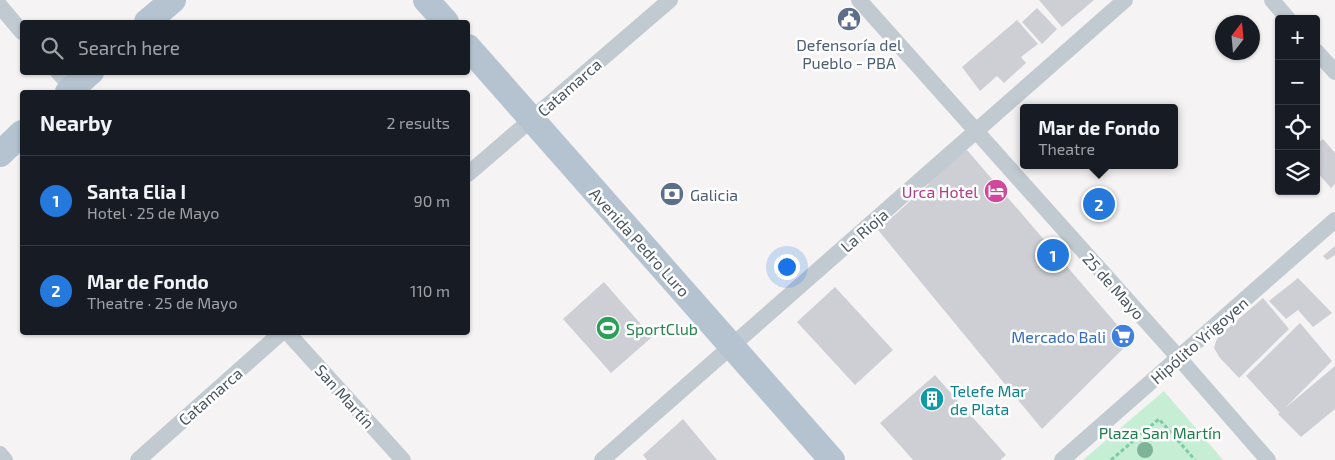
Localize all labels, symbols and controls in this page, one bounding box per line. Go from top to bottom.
public building icon: Defensoría del Pueblo - PBA [836,6,862,32]
north arrow [1215,15,1260,60]
map controls [1275,15,1320,195]
button: + [1275,15,1320,60]
search box [20,20,470,75]
icon: search [38,34,66,62]
place label: Defensoría del Pueblo - PBA [796,35,902,72]
text: Search here [78,36,180,59]
street label: Catamarca [533,54,605,120]
button: − [1275,60,1320,105]
popup [1020,104,1178,169]
button: locate [1275,105,1320,150]
text: Nearby [40,110,112,135]
text: 2 results [387,113,450,132]
text: Mar de Fondo [1038,116,1160,139]
text: Theatre [1038,139,1095,158]
button: layers [1275,150,1320,195]
hotel icon: Urca Hotel [983,178,1009,204]
text: Santa Elia I [87,180,186,203]
bank icon: Galicia [659,181,685,207]
place label: Urca Hotel [902,182,978,201]
street label: Avenida Pedro Luro [586,184,694,300]
place label: Galicia [690,185,738,204]
pin: 2 [1083,185,1115,223]
text: 1 [53,191,59,210]
text: 90 m [414,191,450,210]
text: Hotel · 25 de Mayo [87,203,219,222]
street label: La Rioja [837,204,892,256]
pin: 1 [1037,236,1069,274]
street label: 25 de Mayo [1079,249,1149,323]
your location [774,254,800,280]
text: Mar de Fondo [87,270,209,293]
text: 2 [51,281,61,300]
text: 110 m [410,281,450,300]
text: Theatre · 25 de Mayo [87,293,238,312]
street label: Hipólito Yrigoyen [1146,293,1252,387]
sports icon: SportClub [595,315,621,341]
place label: SportClub [626,319,698,338]
supermarket icon: Mercado Bali [1110,323,1136,349]
place label: Mercado Bali [1011,327,1106,346]
street label: San Martín [311,360,379,432]
street label: Catamarca [174,363,246,429]
place label: Telefe Mar de Plata [950,381,1027,418]
building icon: Telefe Mar de Plata [919,386,945,412]
park label: Plaza San Martín [1099,423,1221,442]

